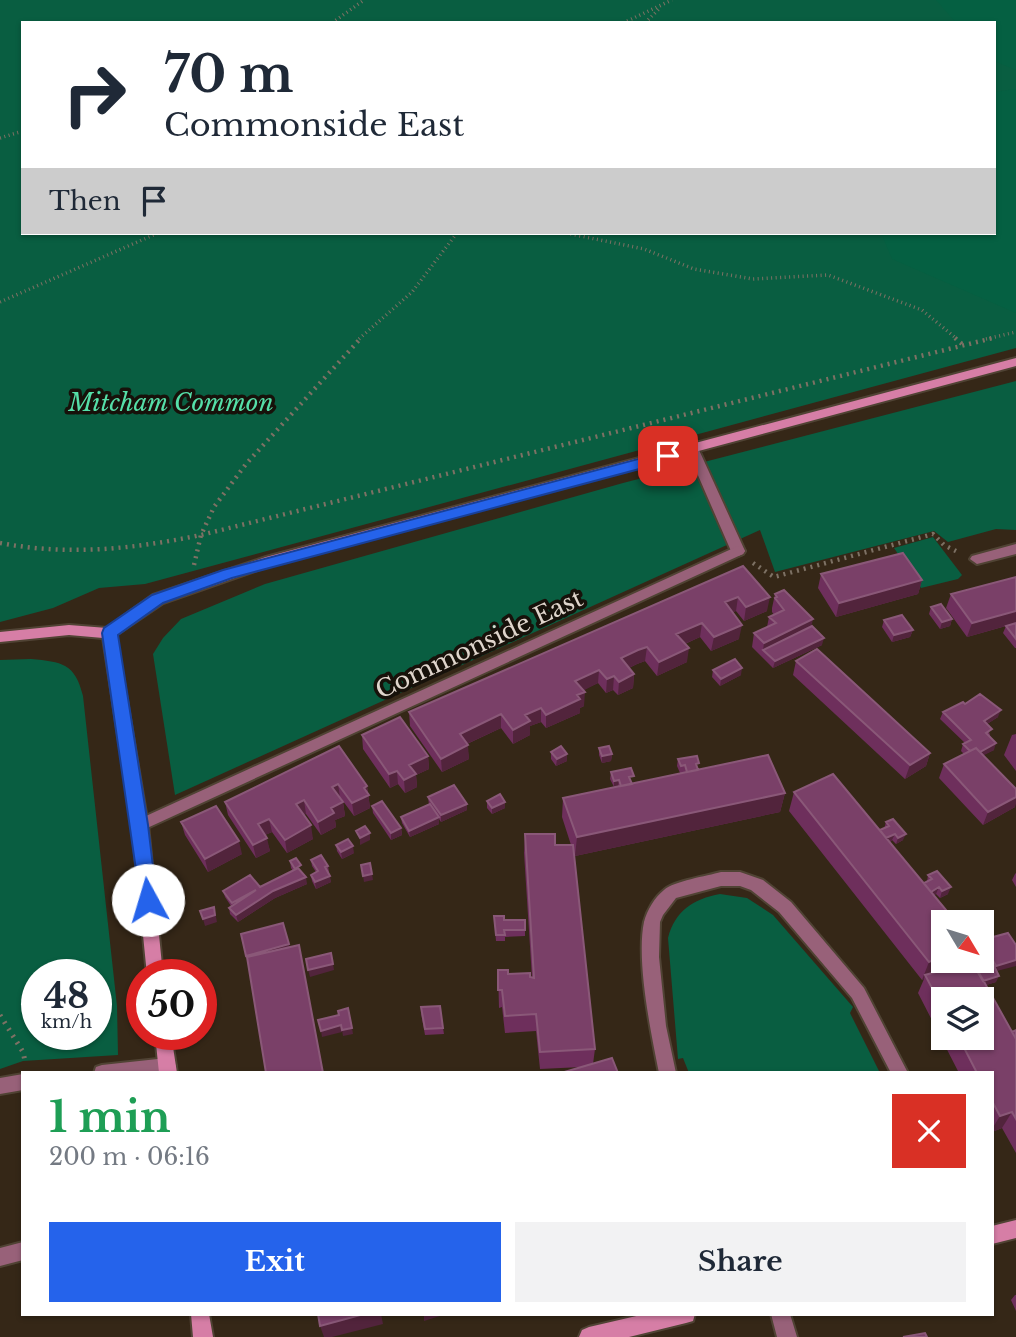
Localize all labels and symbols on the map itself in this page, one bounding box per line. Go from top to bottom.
park label: Mitcham Common [68,388,273,417]
pin [638,426,698,486]
street label: Commonside East [371,583,587,705]
position arrow [111,863,185,937]
north arrow [931,910,994,973]
speed limit sign: 50 [126,959,217,1050]

